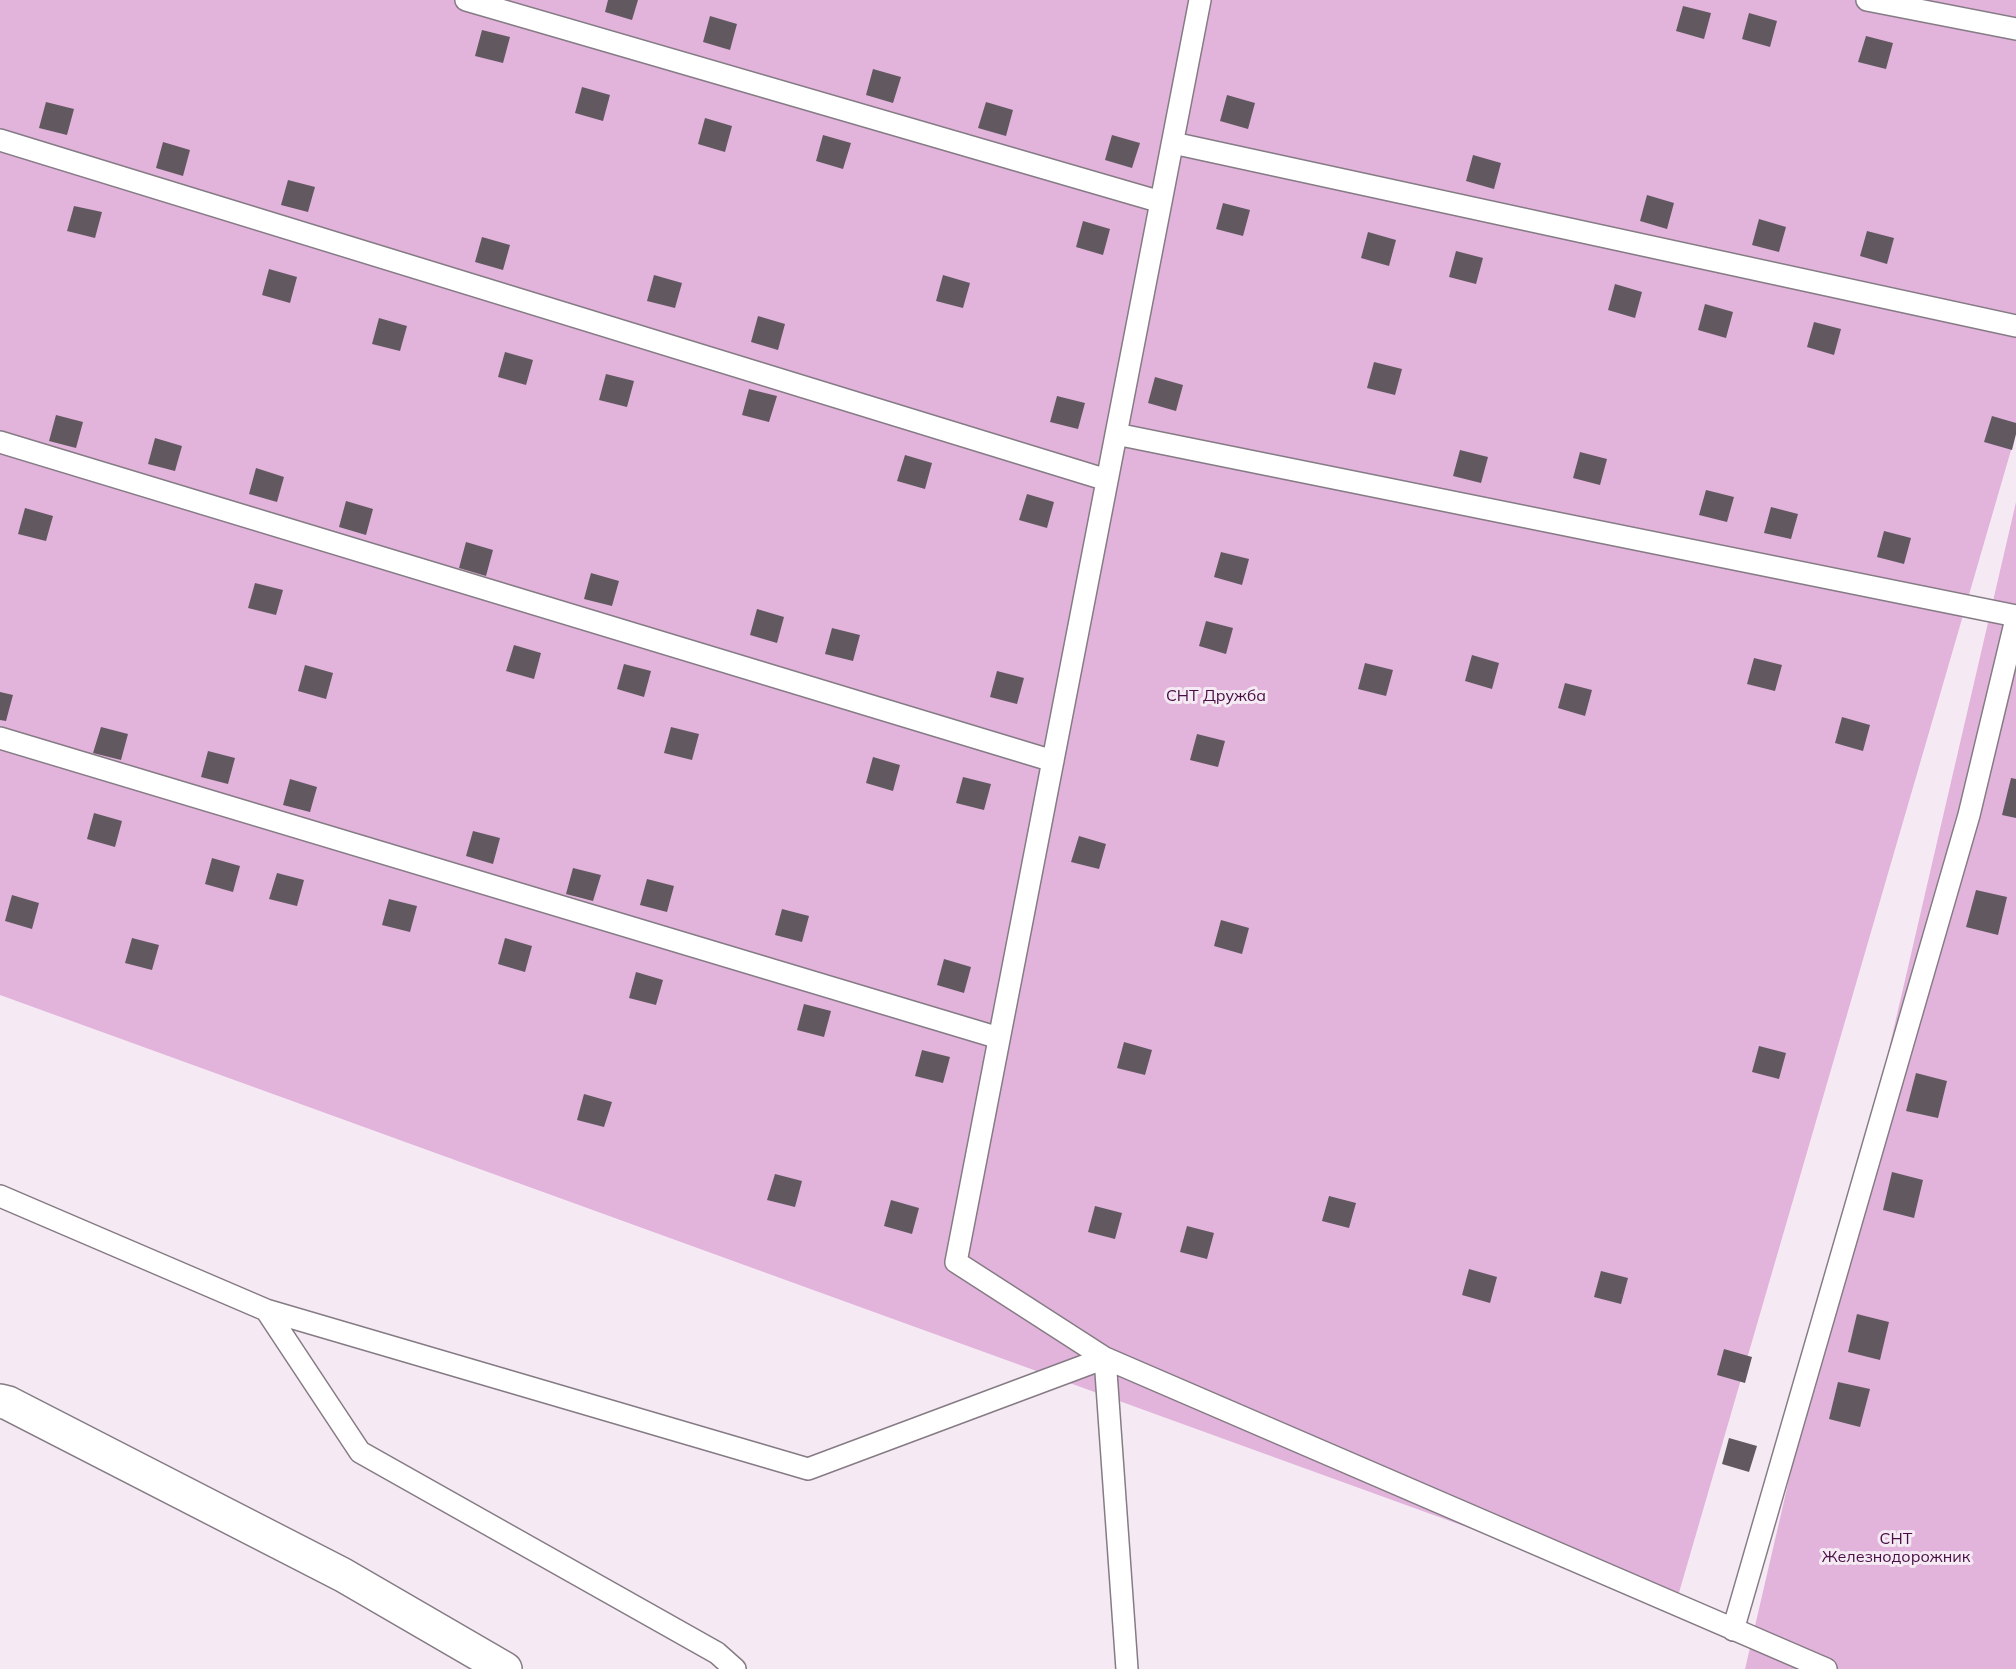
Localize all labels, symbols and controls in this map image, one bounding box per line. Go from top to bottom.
park label: СНТ Дружба [1166,686,1266,706]
park label: СНТ Железнодорожник [1822,1529,1970,1567]

